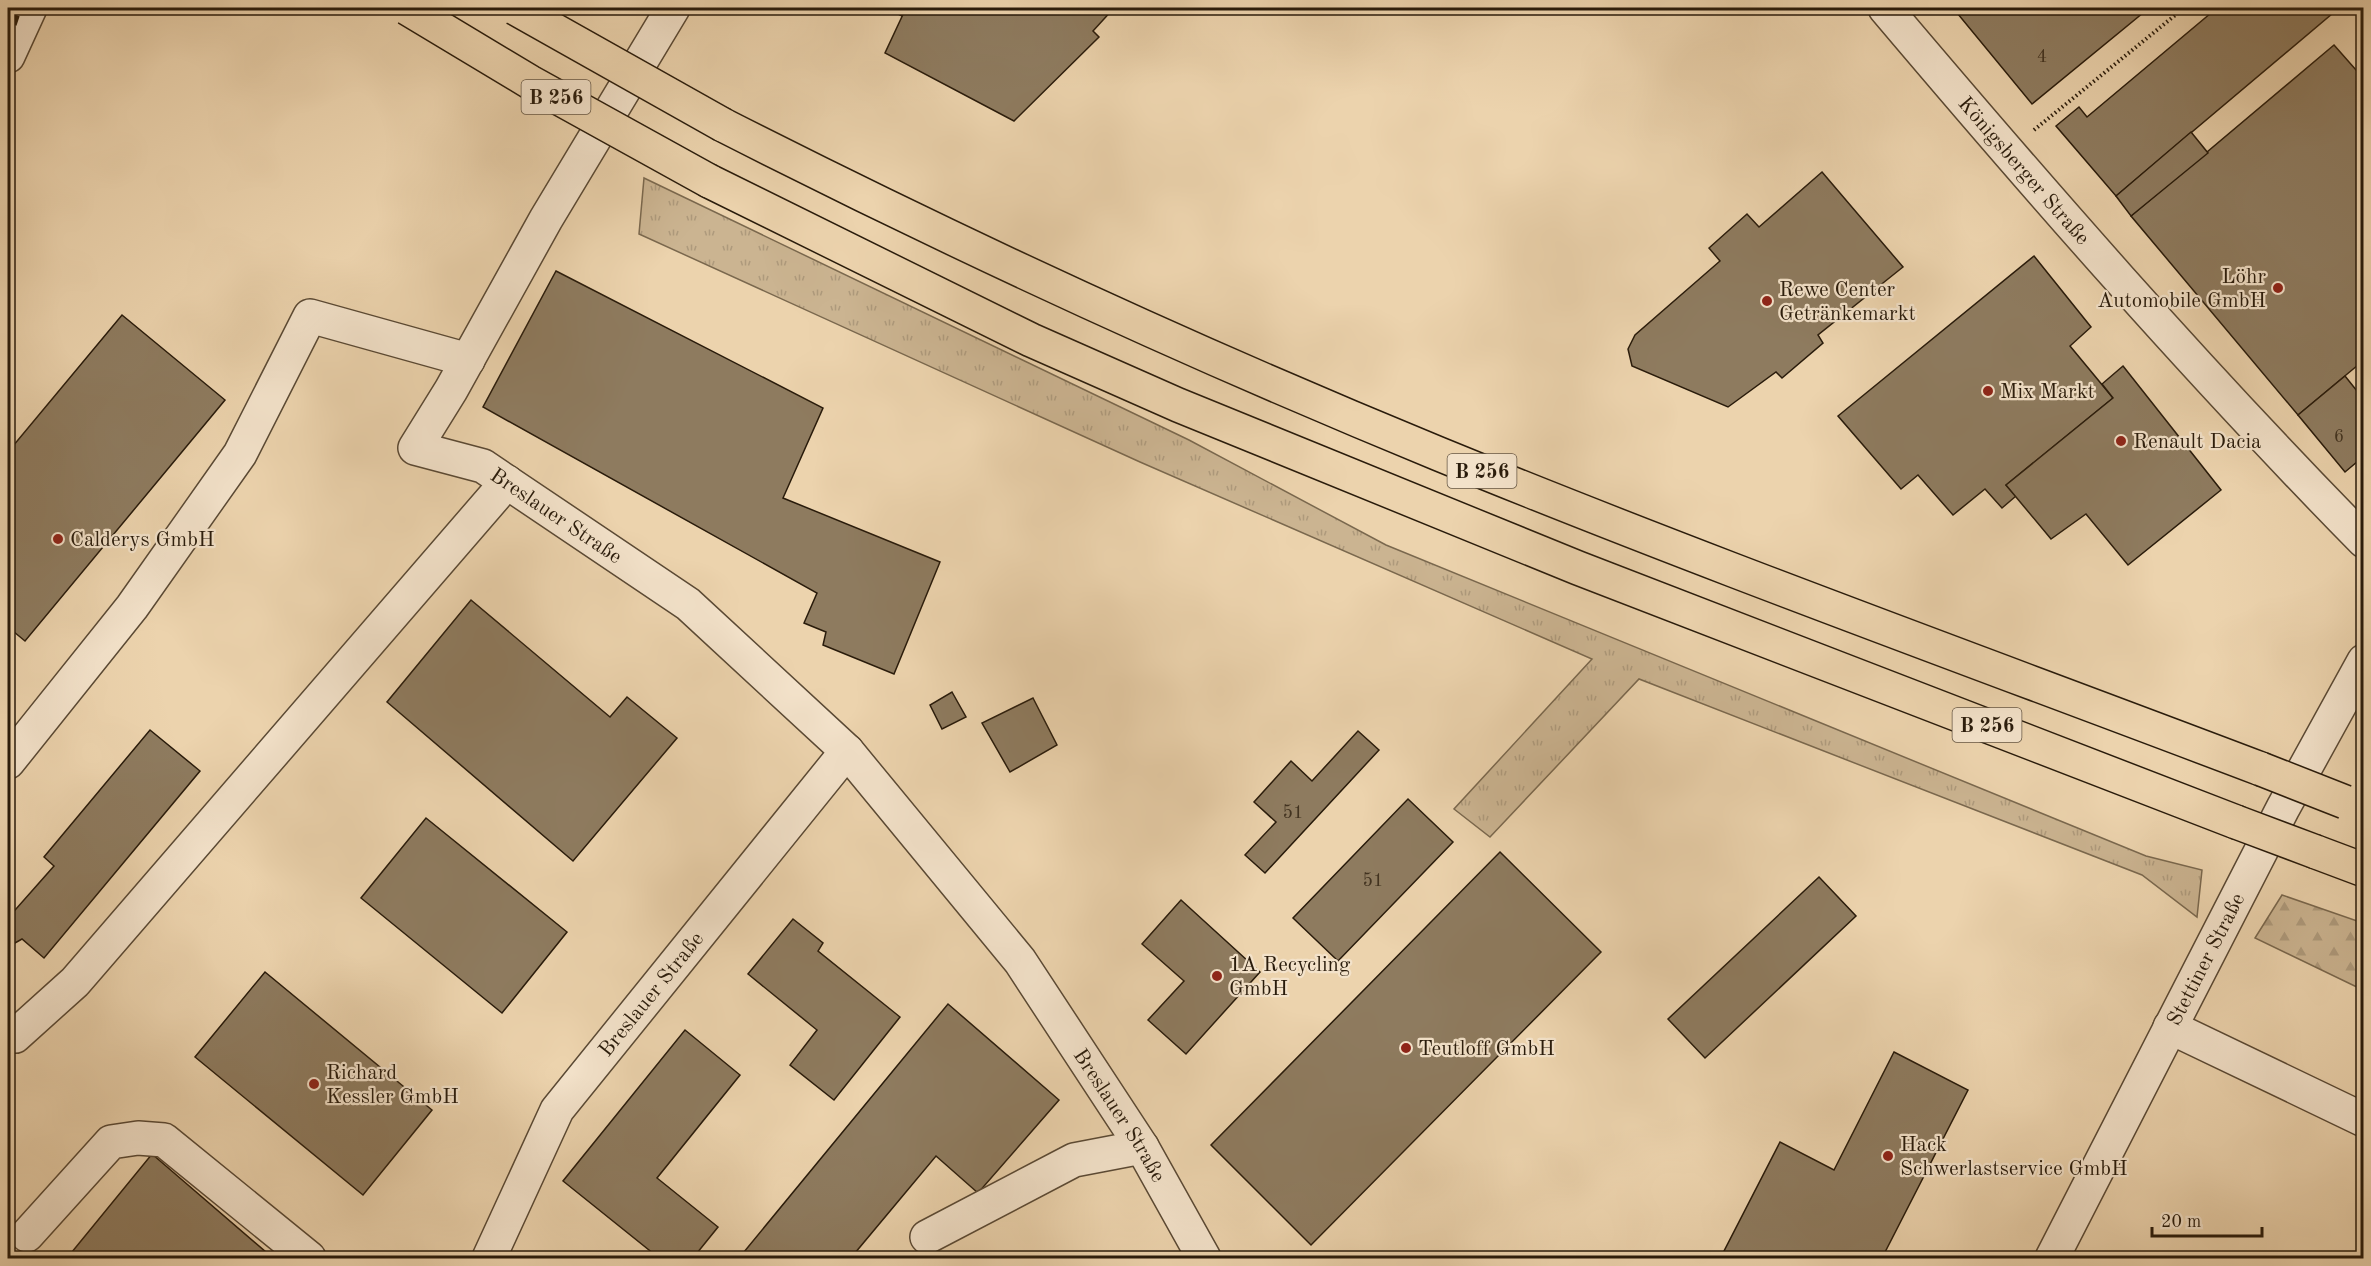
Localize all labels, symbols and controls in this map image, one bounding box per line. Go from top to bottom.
house number: 4 [2037,48,2047,66]
road number: B 256 [522,80,590,114]
street label: Königsberger Straße [1953,93,2093,249]
place label: Löhr Automobile GmbH [2097,267,2266,312]
place label: Rewe Center Getränkemarkt [1779,280,1916,325]
marker: Löhr Automobile GmbH [2271,281,2285,295]
marker: Rewe Center Getränkemarkt [1760,294,1774,308]
place label: Mix Markt [2000,382,2095,403]
marker: Mix Markt [1981,384,1995,398]
house number: 6 [2334,428,2344,446]
place label: Renault Dacia [2133,432,2261,453]
marker: Renault Dacia [2114,434,2128,448]
road number: B 256 [1448,454,1516,488]
street label: Breslauer Straße [486,465,625,568]
place label: Calderys GmbH [70,530,215,551]
marker: Calderys GmbH [51,532,65,546]
road number: B 256 [1952,708,2022,742]
house number: 51 [1283,804,1303,822]
house number: 51 [1363,872,1383,890]
street label: Stettiner Straße [2164,890,2249,1030]
street label: Breslauer Straße [595,929,708,1061]
place label: 1A Recycling GmbH [1229,955,1351,1000]
marker: 1A Recycling GmbH [1210,969,1224,983]
place label: Teutloff GmbH [1418,1039,1555,1060]
marker: Teutloff GmbH [1399,1041,1413,1055]
street label: Breslauer Straße [1069,1046,1168,1186]
place label: Richard Kessler GmbH [326,1063,459,1108]
marker: Richard Kessler GmbH [307,1077,321,1091]
place label: Hack Schwerlastservice GmbH [1900,1135,2128,1180]
marker: Hack Schwerlastservice GmbH [1881,1149,1895,1163]
scale bar [2152,1200,2262,1238]
text: 20 m [2161,1213,2201,1231]

